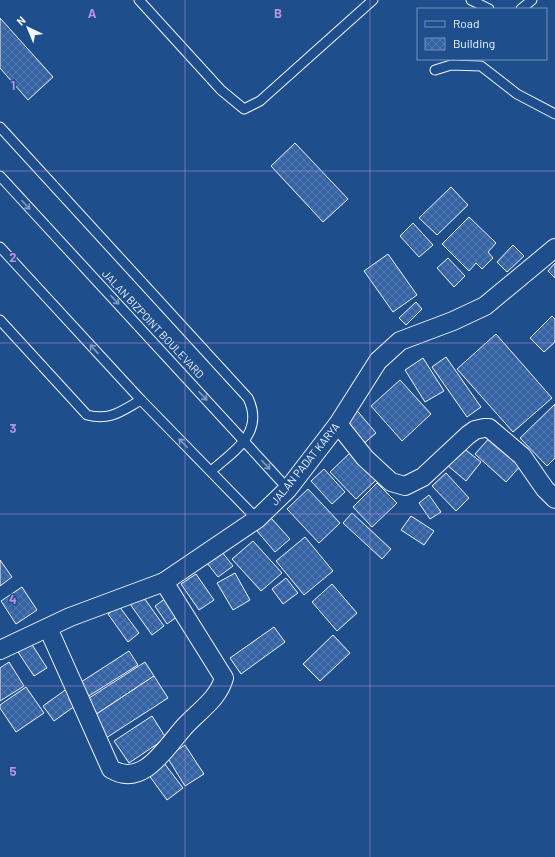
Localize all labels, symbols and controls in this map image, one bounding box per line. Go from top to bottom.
text: A [88,5,97,21]
text: B [274,5,282,21]
north arrow [8,8,48,48]
legend [417,8,547,60]
text: N [14,13,28,28]
text: Road [453,16,480,30]
text: Building [453,36,495,50]
text: 1 [11,77,15,93]
one-way arrow [22,200,31,210]
text: 2 [9,249,17,265]
street label: JALAN BIZPOINT BOULEVARD [100,267,207,381]
one-way arrow [110,295,119,306]
one-way arrow [89,344,99,354]
one-way arrow [198,391,207,401]
text: 3 [9,420,17,436]
street label: JALAN PADAT KARYA [267,420,342,507]
one-way arrow [178,438,188,448]
one-way arrow [261,460,271,470]
text: 4 [9,591,17,607]
text: 5 [9,763,17,779]

